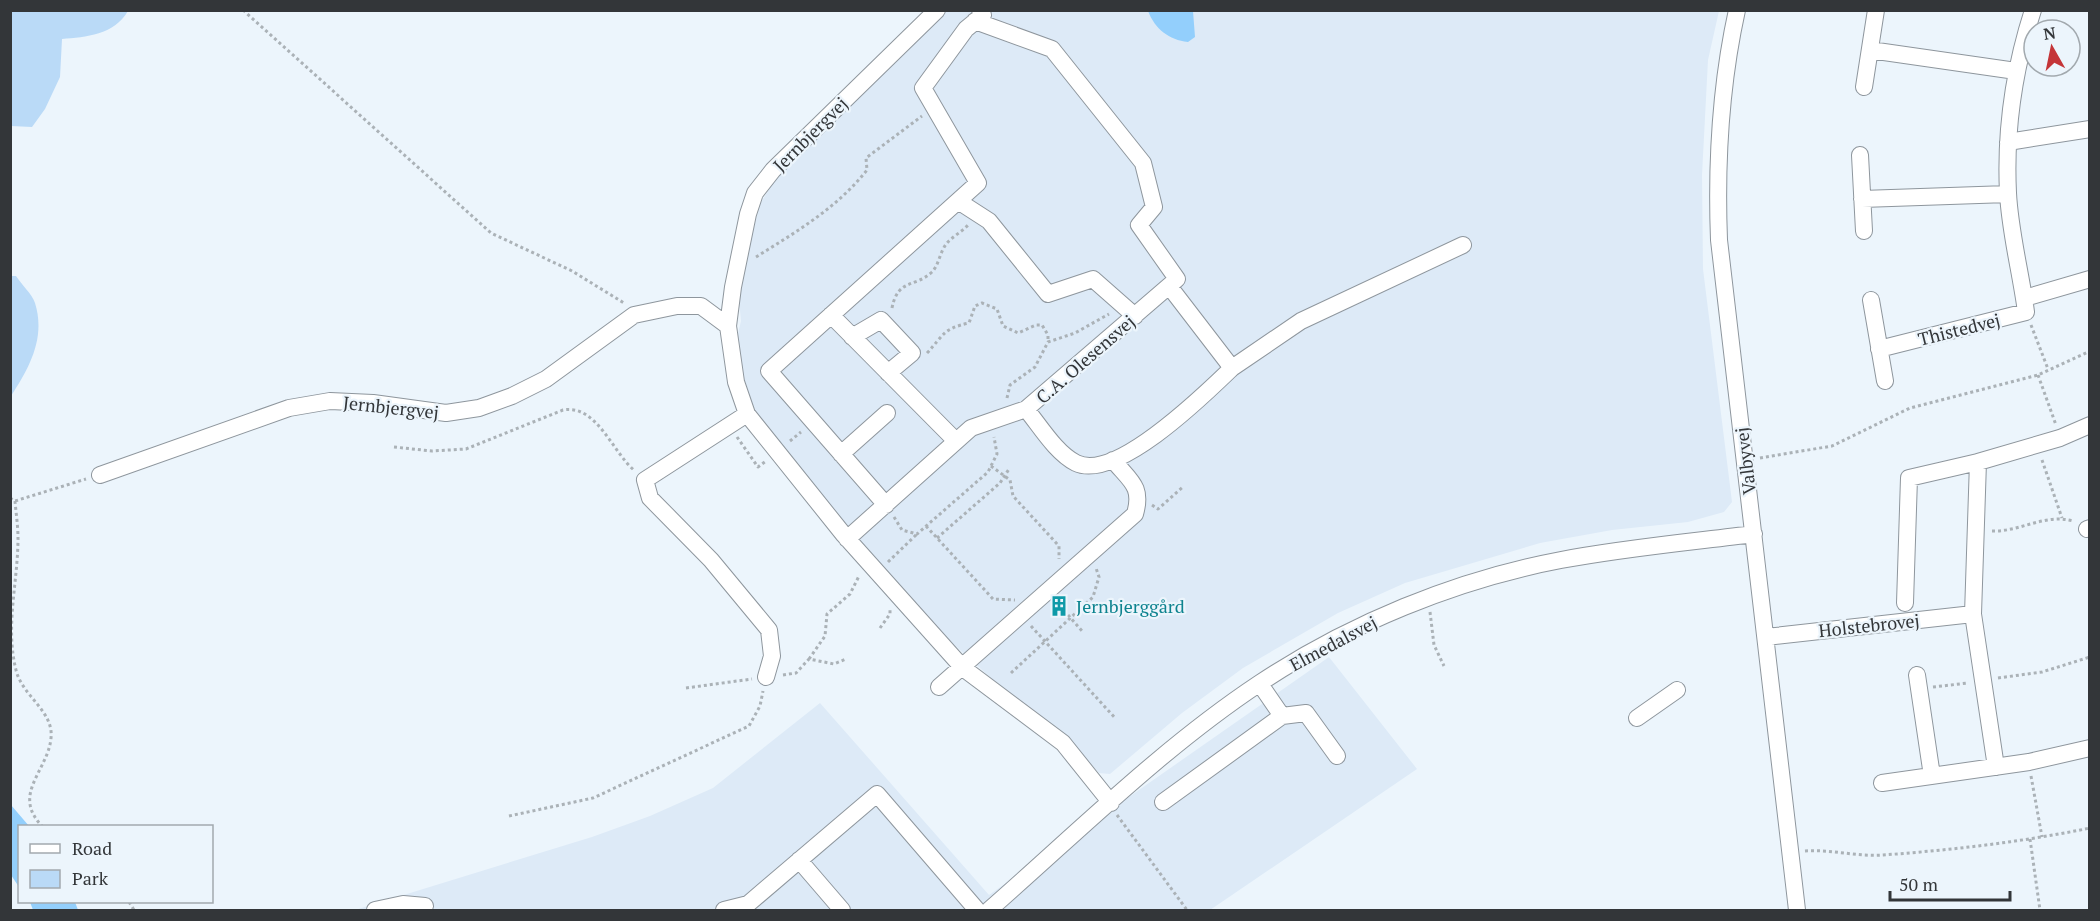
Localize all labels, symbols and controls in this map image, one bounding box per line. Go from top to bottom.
north arrow [2022,18,2082,78]
text: N [2042,21,2057,45]
street label: Jernbjergvej [767,91,853,177]
street label: Thistedvej [1915,307,2003,351]
street label: C.A. Olesensvej [1030,309,1140,409]
street label: Jernbjergvej [342,390,440,424]
street label: Valbyvej [1729,426,1761,496]
building icon: Jernbjerggård [1047,594,1071,618]
place label: Jernbjerggård [1076,594,1185,618]
street label: Holstebrovej [1817,608,1921,642]
street label: Elmedalsvej [1285,610,1381,676]
legend [18,825,213,903]
text: Road [72,836,112,860]
scale bar [1890,864,2010,902]
text: Park [72,866,109,890]
text: 50 m [1899,872,1939,896]

